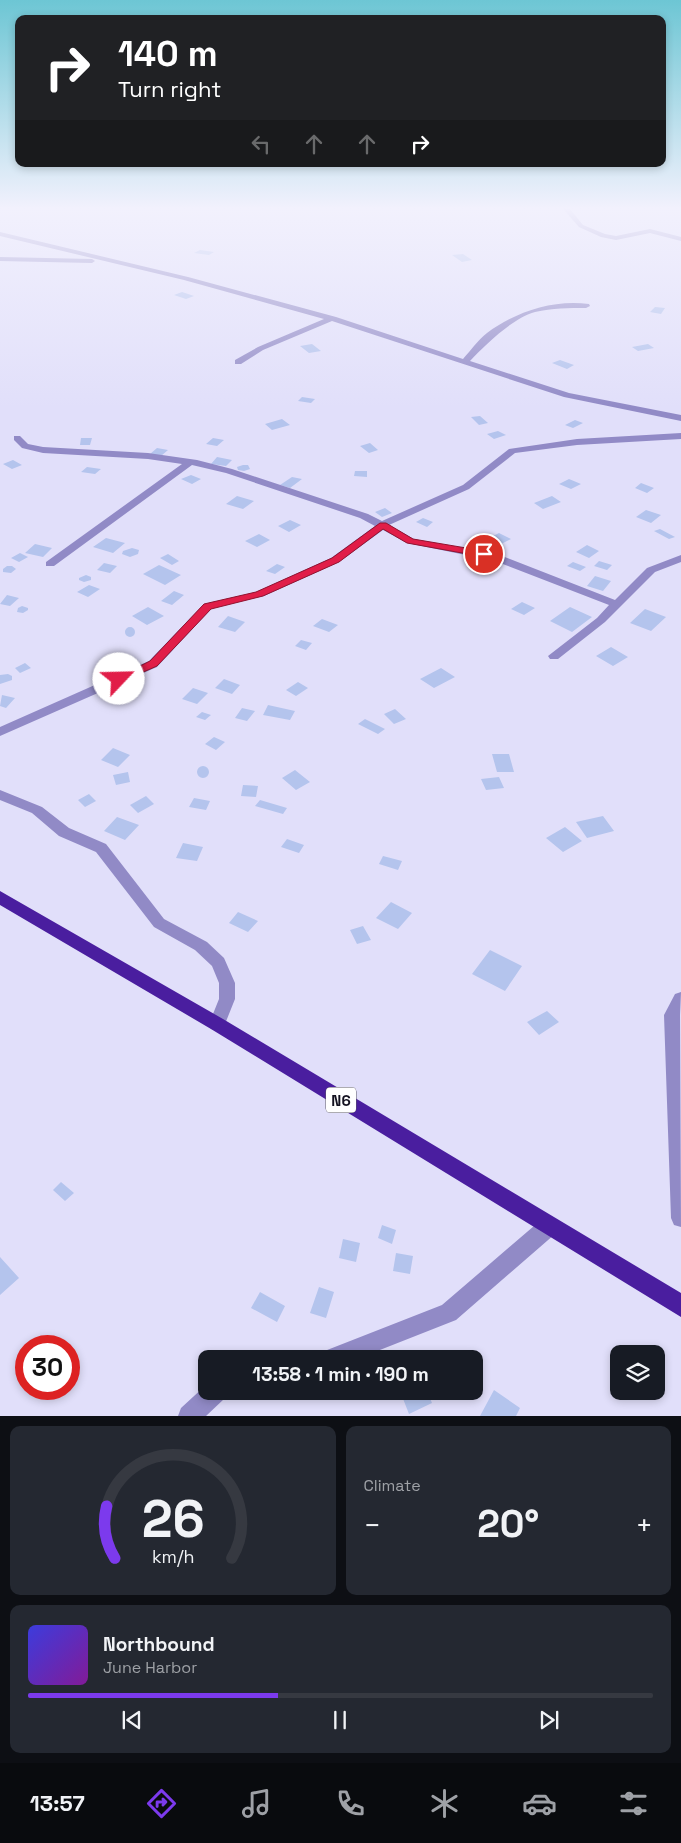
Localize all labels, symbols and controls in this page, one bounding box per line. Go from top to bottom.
text: 140 m [118,32,218,76]
icon: right [35,35,100,100]
text: Turn right [118,75,221,103]
icon: left [247,130,275,158]
icon: ahead [300,130,328,158]
icon: ahead [353,130,381,158]
icon: right [406,130,434,158]
pin [463,533,505,575]
icon: arrive [470,540,498,568]
position arrow [92,652,144,704]
road number: N6 [326,1088,356,1112]
speed limit sign: 30 [15,1335,80,1400]
map controls [610,1345,665,1400]
button: layers [610,1345,665,1400]
text: 13:58 · 1 min · 190 m [252,1362,429,1387]
text: Climate [364,1475,421,1496]
text: 26 [141,1486,204,1552]
text: 20° [477,1500,539,1548]
text: − [364,1507,381,1543]
text: + [636,1507,653,1543]
text: km/h [151,1545,194,1568]
text: Northbound [103,1632,215,1657]
text: June Harbor [103,1657,197,1678]
icon: previous [118,1706,146,1734]
icon: pause [326,1706,354,1734]
icon: next [535,1706,563,1734]
icon: directions [144,1786,179,1821]
icon: music [239,1786,274,1821]
icon: phone [333,1786,368,1821]
icon: climate [427,1786,462,1821]
icon: car [522,1786,557,1821]
icon: filters [616,1786,651,1821]
text: 13:57 [30,1789,85,1817]

